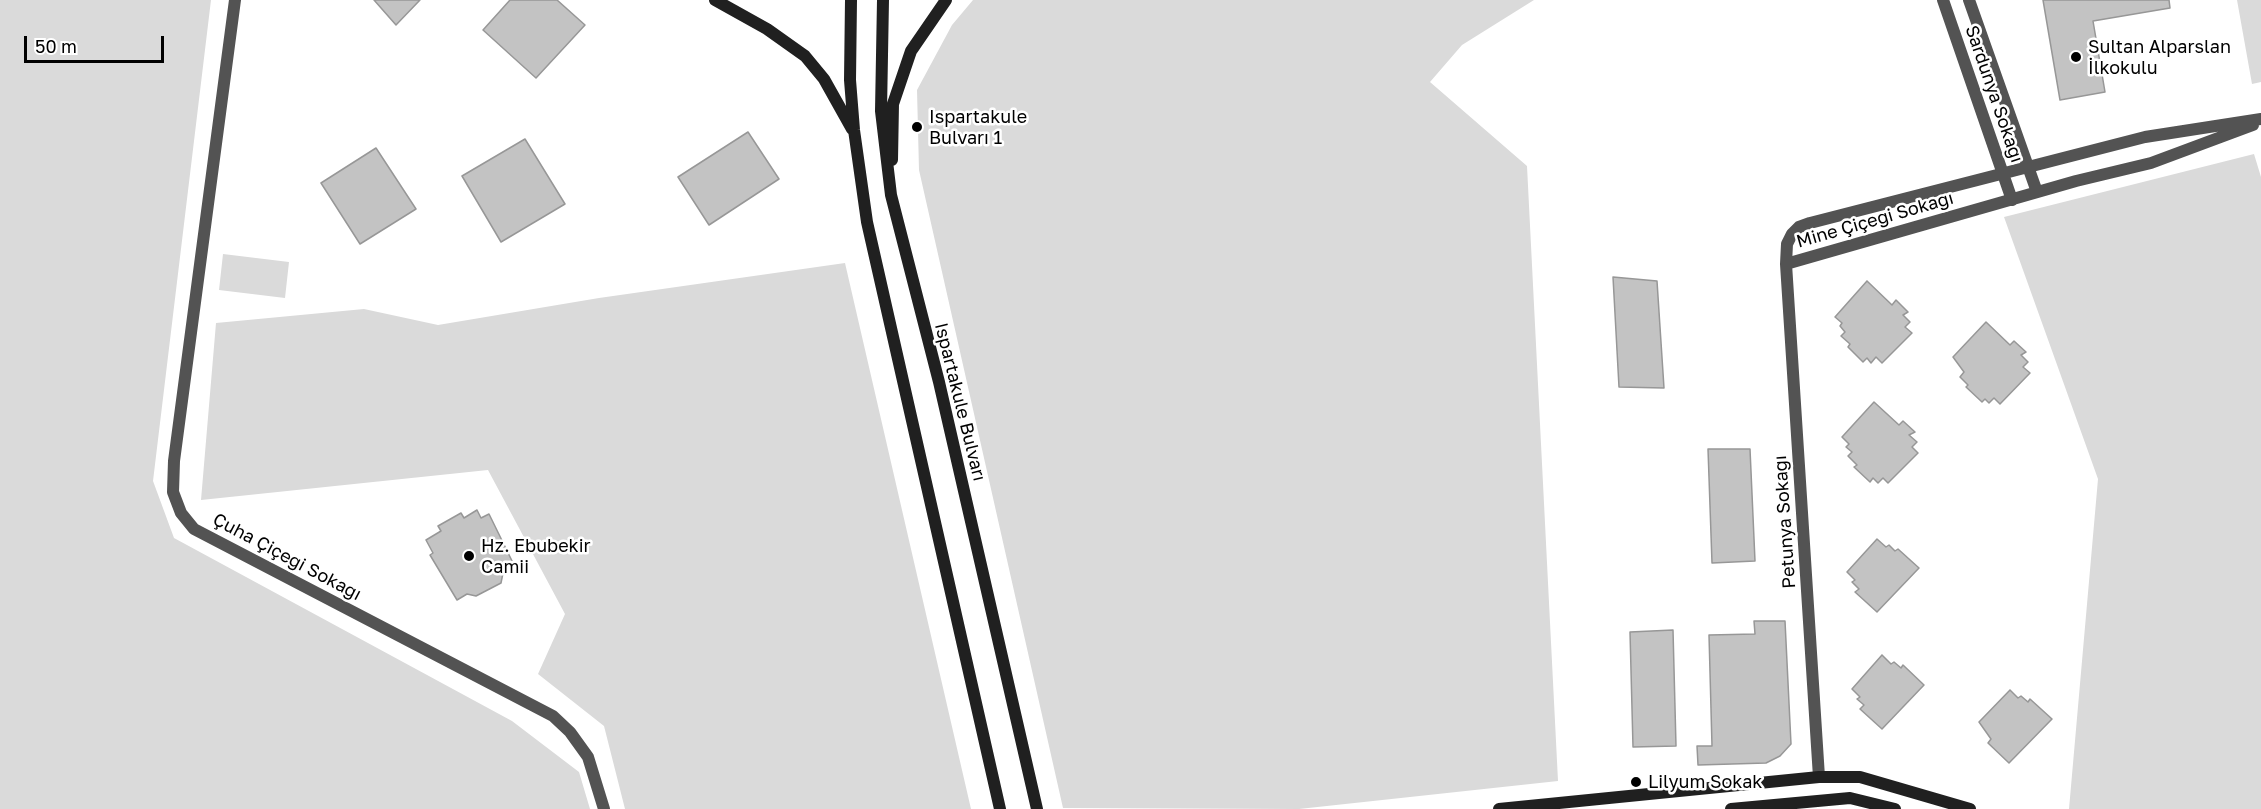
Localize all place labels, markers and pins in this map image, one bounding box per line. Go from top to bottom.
place label: Sultan Alparslan İlkokulu [2088,36,2231,78]
marker: Sultan Alparslan İlkokulu [2069,50,2083,64]
place label: Ispartakule Bulvarı 1 [929,106,1027,148]
marker: Ispartakule Bulvarı 1 [910,120,924,134]
place label: Hz. Ebubekir Camii [481,535,591,578]
marker: Hz. Ebubekir Camii [462,549,476,563]
place label: Lilyum Sokak [1648,771,1763,793]
marker: Lilyum Sokak [1629,775,1643,789]

